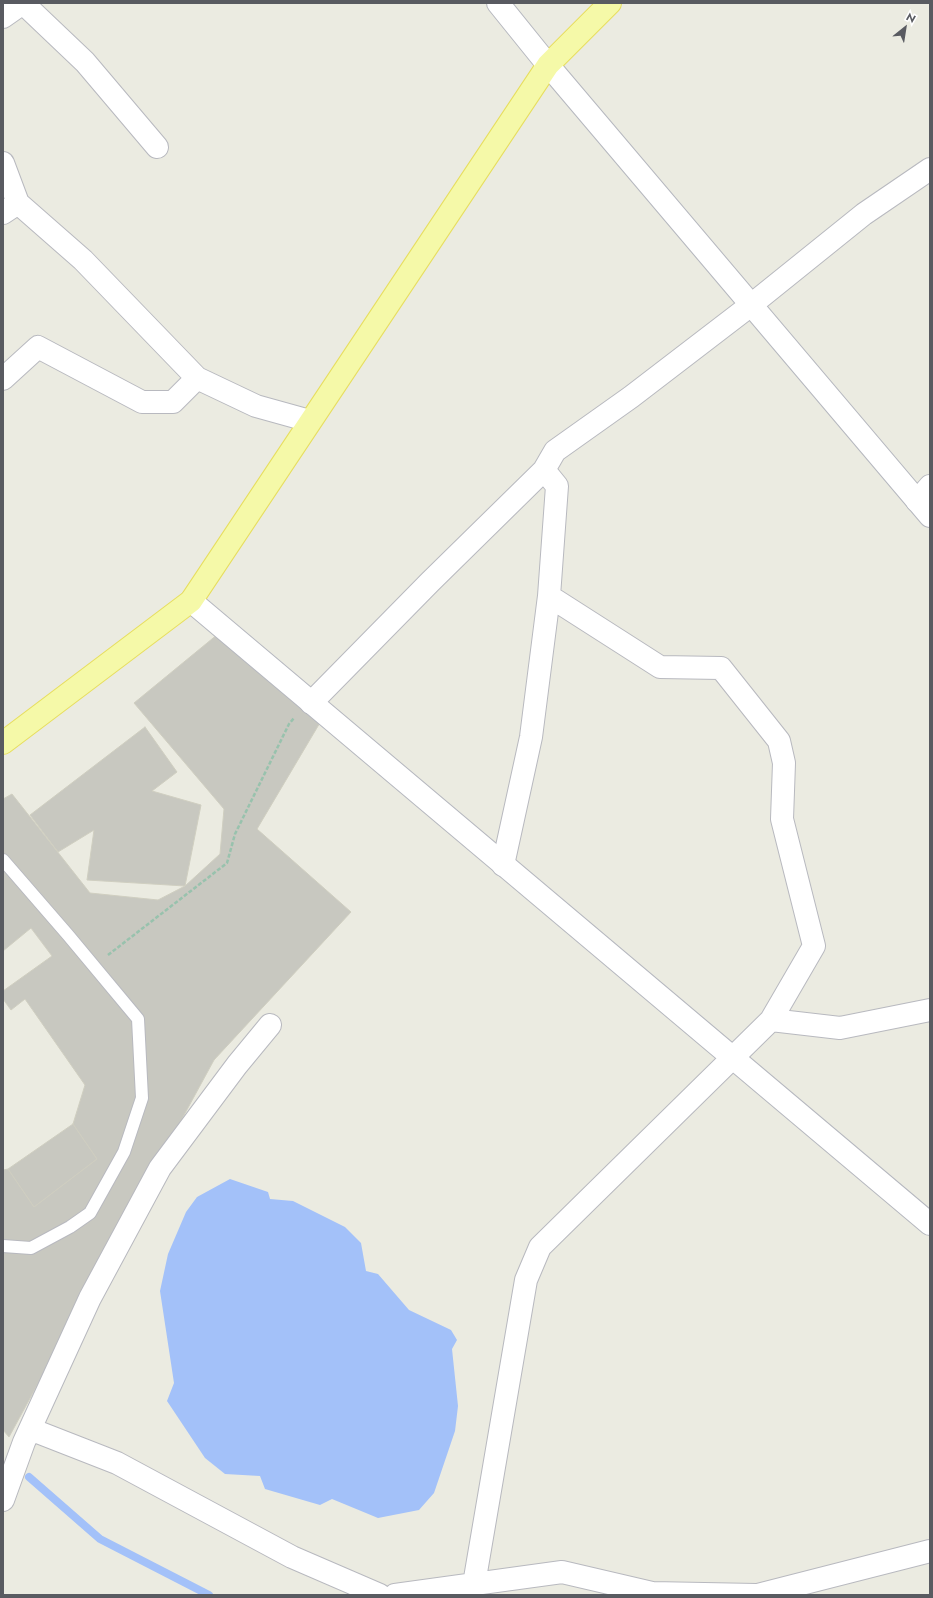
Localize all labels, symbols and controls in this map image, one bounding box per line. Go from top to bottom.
north arrow [885,8,925,48]
text: N [903,8,919,27]

